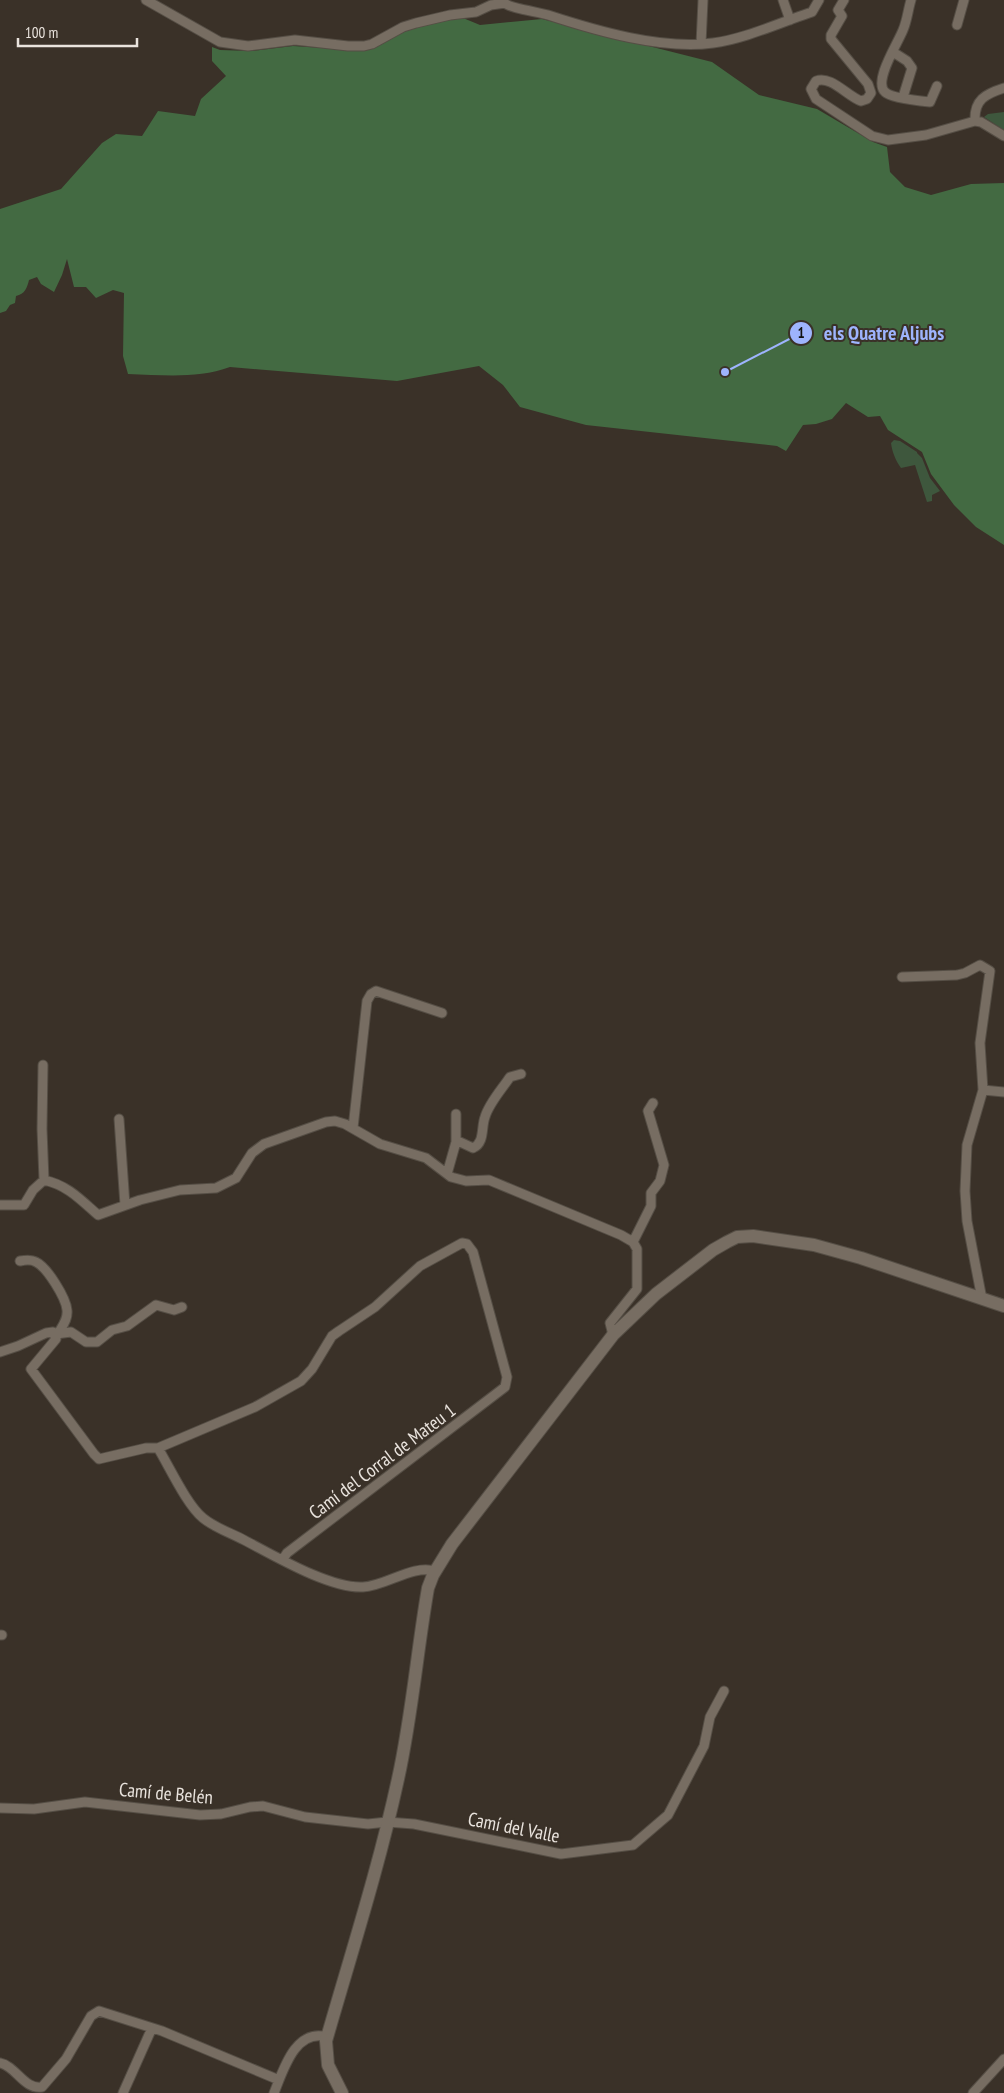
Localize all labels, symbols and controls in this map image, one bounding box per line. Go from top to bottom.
scale bar [18,15,136,47]
text: 100 m [25,23,58,42]
callout: els Quatre Aljubs [789,315,955,350]
text: els Quatre Aljubs [824,320,944,346]
text: 1 [797,323,805,342]
street label: Camí del Corral de Mateu 1 [304,1398,460,1524]
street label: Camí de Belén [118,1777,214,1809]
street label: Camí del Valle [466,1806,562,1848]

